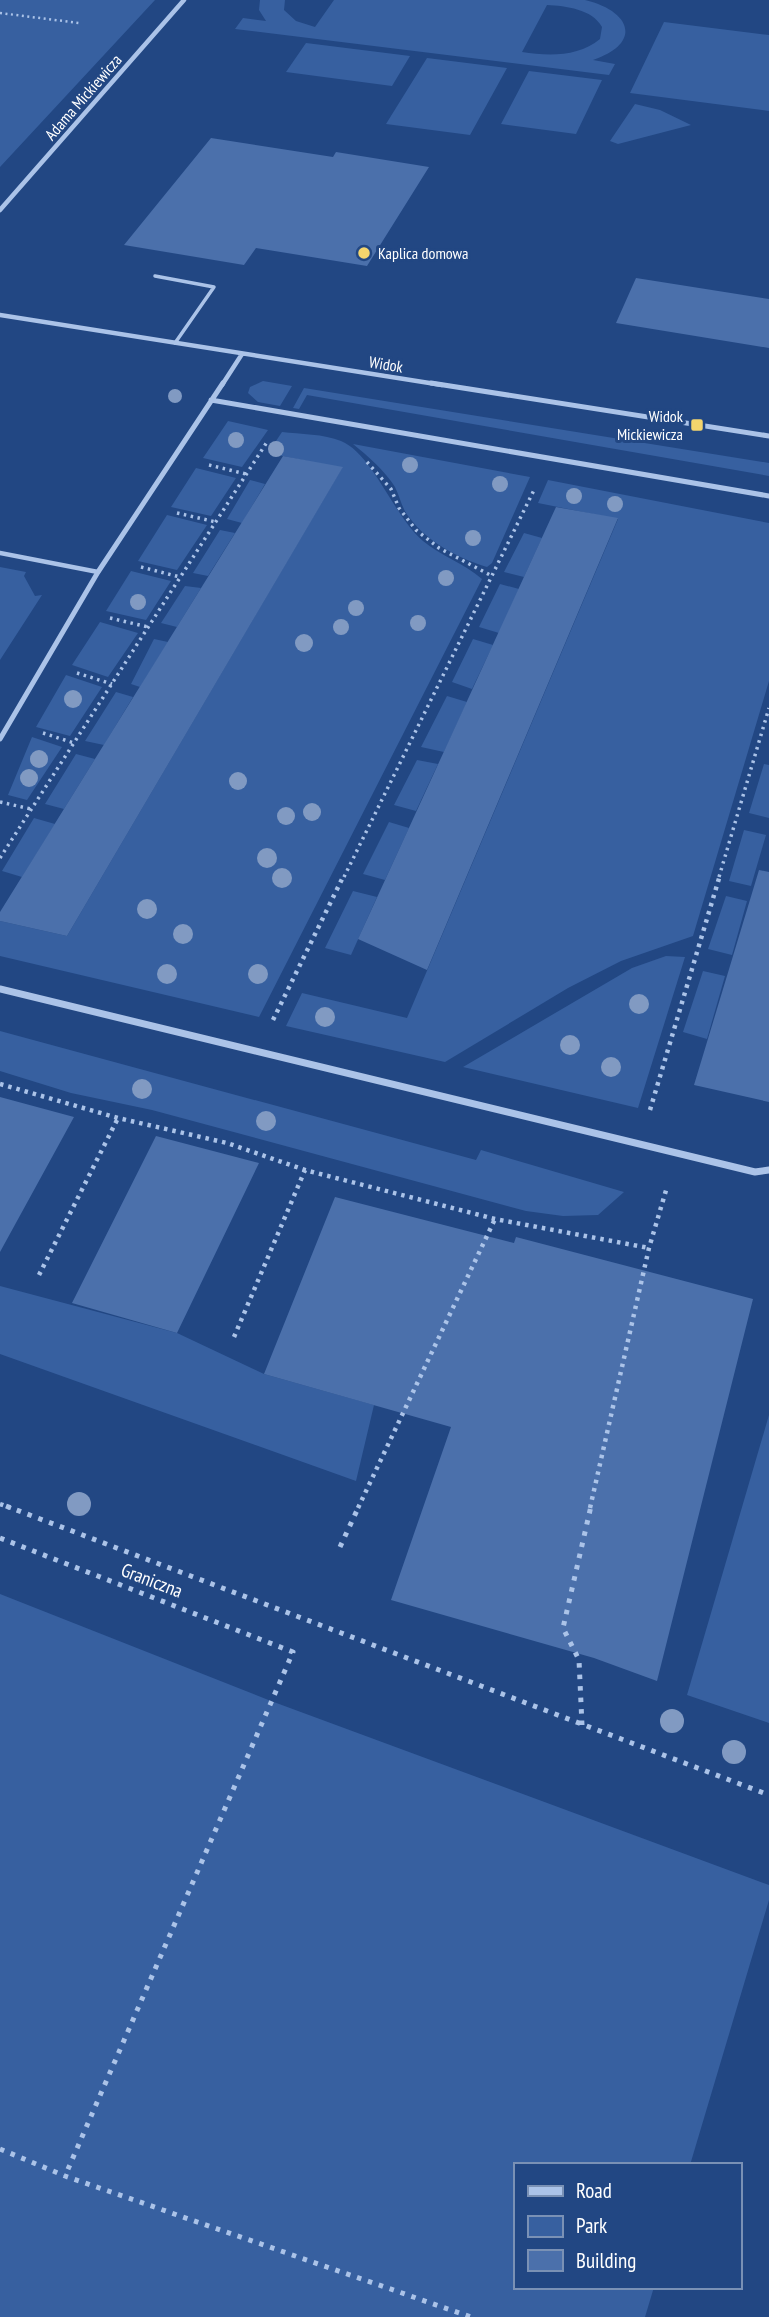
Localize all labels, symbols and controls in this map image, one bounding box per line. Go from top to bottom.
street label: Adama Mickiewicza [40,50,126,144]
place label: Kaplica domowa [378,243,468,263]
marker: Kaplica domowa [356,245,372,261]
street label: Widok [368,351,405,377]
place label: Widok Mickiewicza [617,406,684,444]
marker: Widok Mickiewicza [689,417,705,433]
street label: Graniczna [118,1557,186,1603]
legend [514,2163,741,2289]
text: Road [576,2177,612,2204]
text: Park [576,2212,607,2239]
text: Building [576,2247,636,2274]

